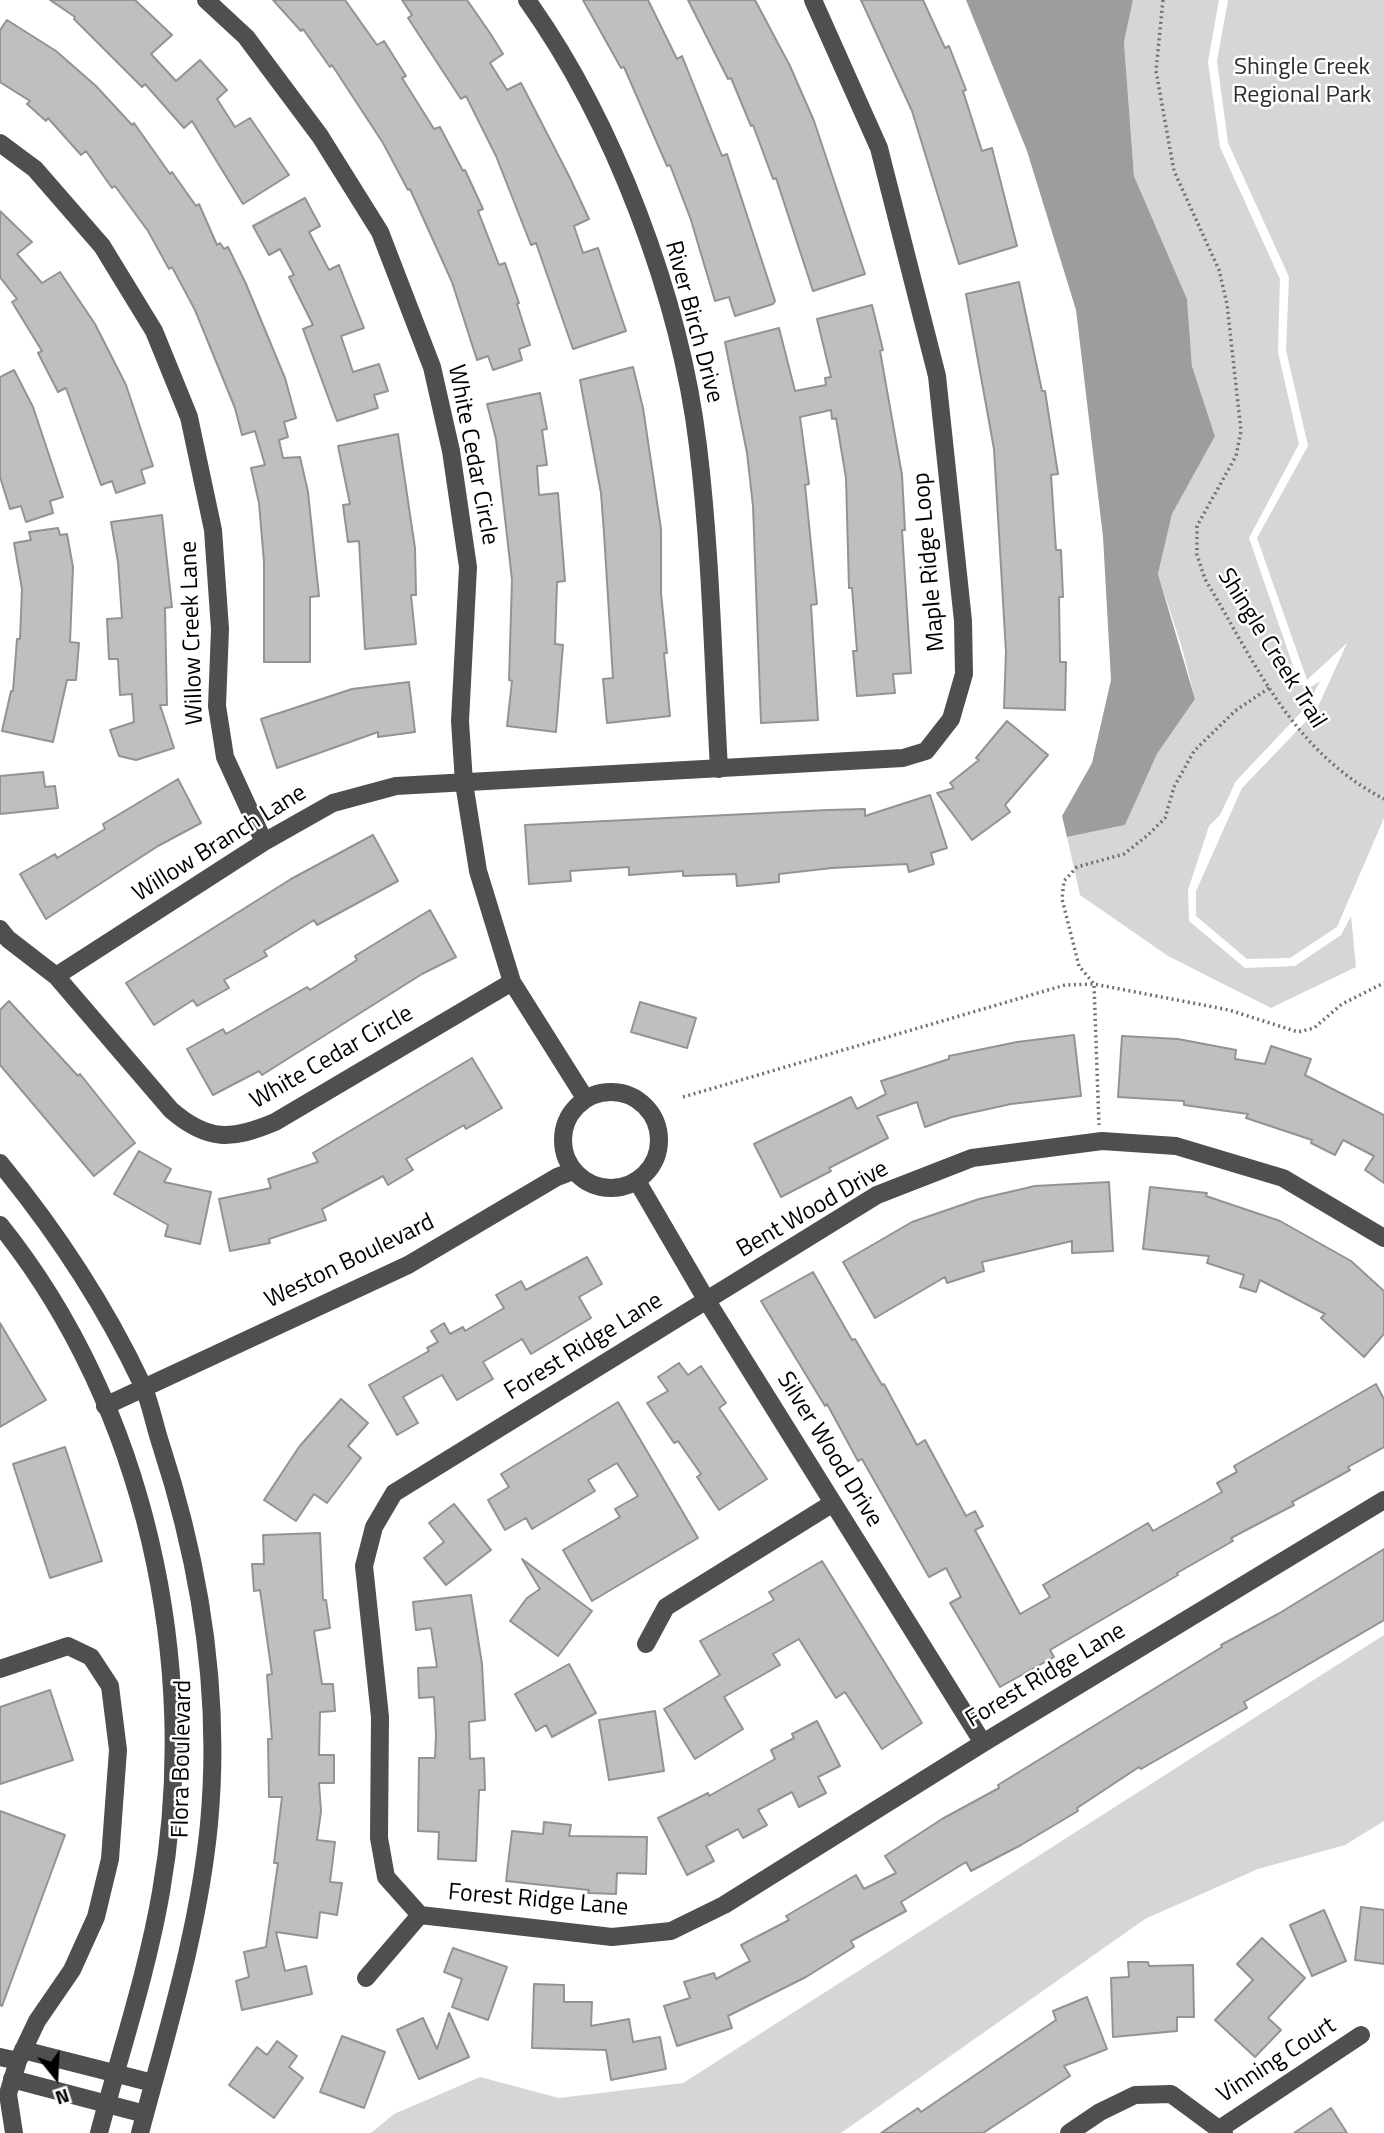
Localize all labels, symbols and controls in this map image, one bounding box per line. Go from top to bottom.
park label: Shingle Creek Regional Park [1233,54,1371,110]
street label: River Birch Drive [658,238,728,406]
street label: White Cedar Circle [440,362,504,548]
street label: Maple Ridge Loop [908,471,952,653]
street label: Willow Creek Lane [175,540,211,726]
street label: Shingle Creek Trail [1210,564,1332,734]
street label: Willow Branch Lane [128,779,312,909]
street label: White Cedar Circle [246,1000,418,1116]
street label: Bent Wood Drive [732,1155,894,1265]
street label: Weston Boulevard [261,1208,439,1316]
street label: Forest Ridge Lane [500,1287,668,1407]
street label: Silver Wood Drive [770,1367,888,1533]
street label: Forest Ridge Lane [961,1617,1131,1735]
street label: Flora Boulevard [167,1680,199,1838]
street label: Forest Ridge Lane [447,1879,629,1923]
street label: Vinning Court [1212,2012,1342,2110]
north arrow [21,2042,91,2112]
text: N [52,2082,73,2113]

